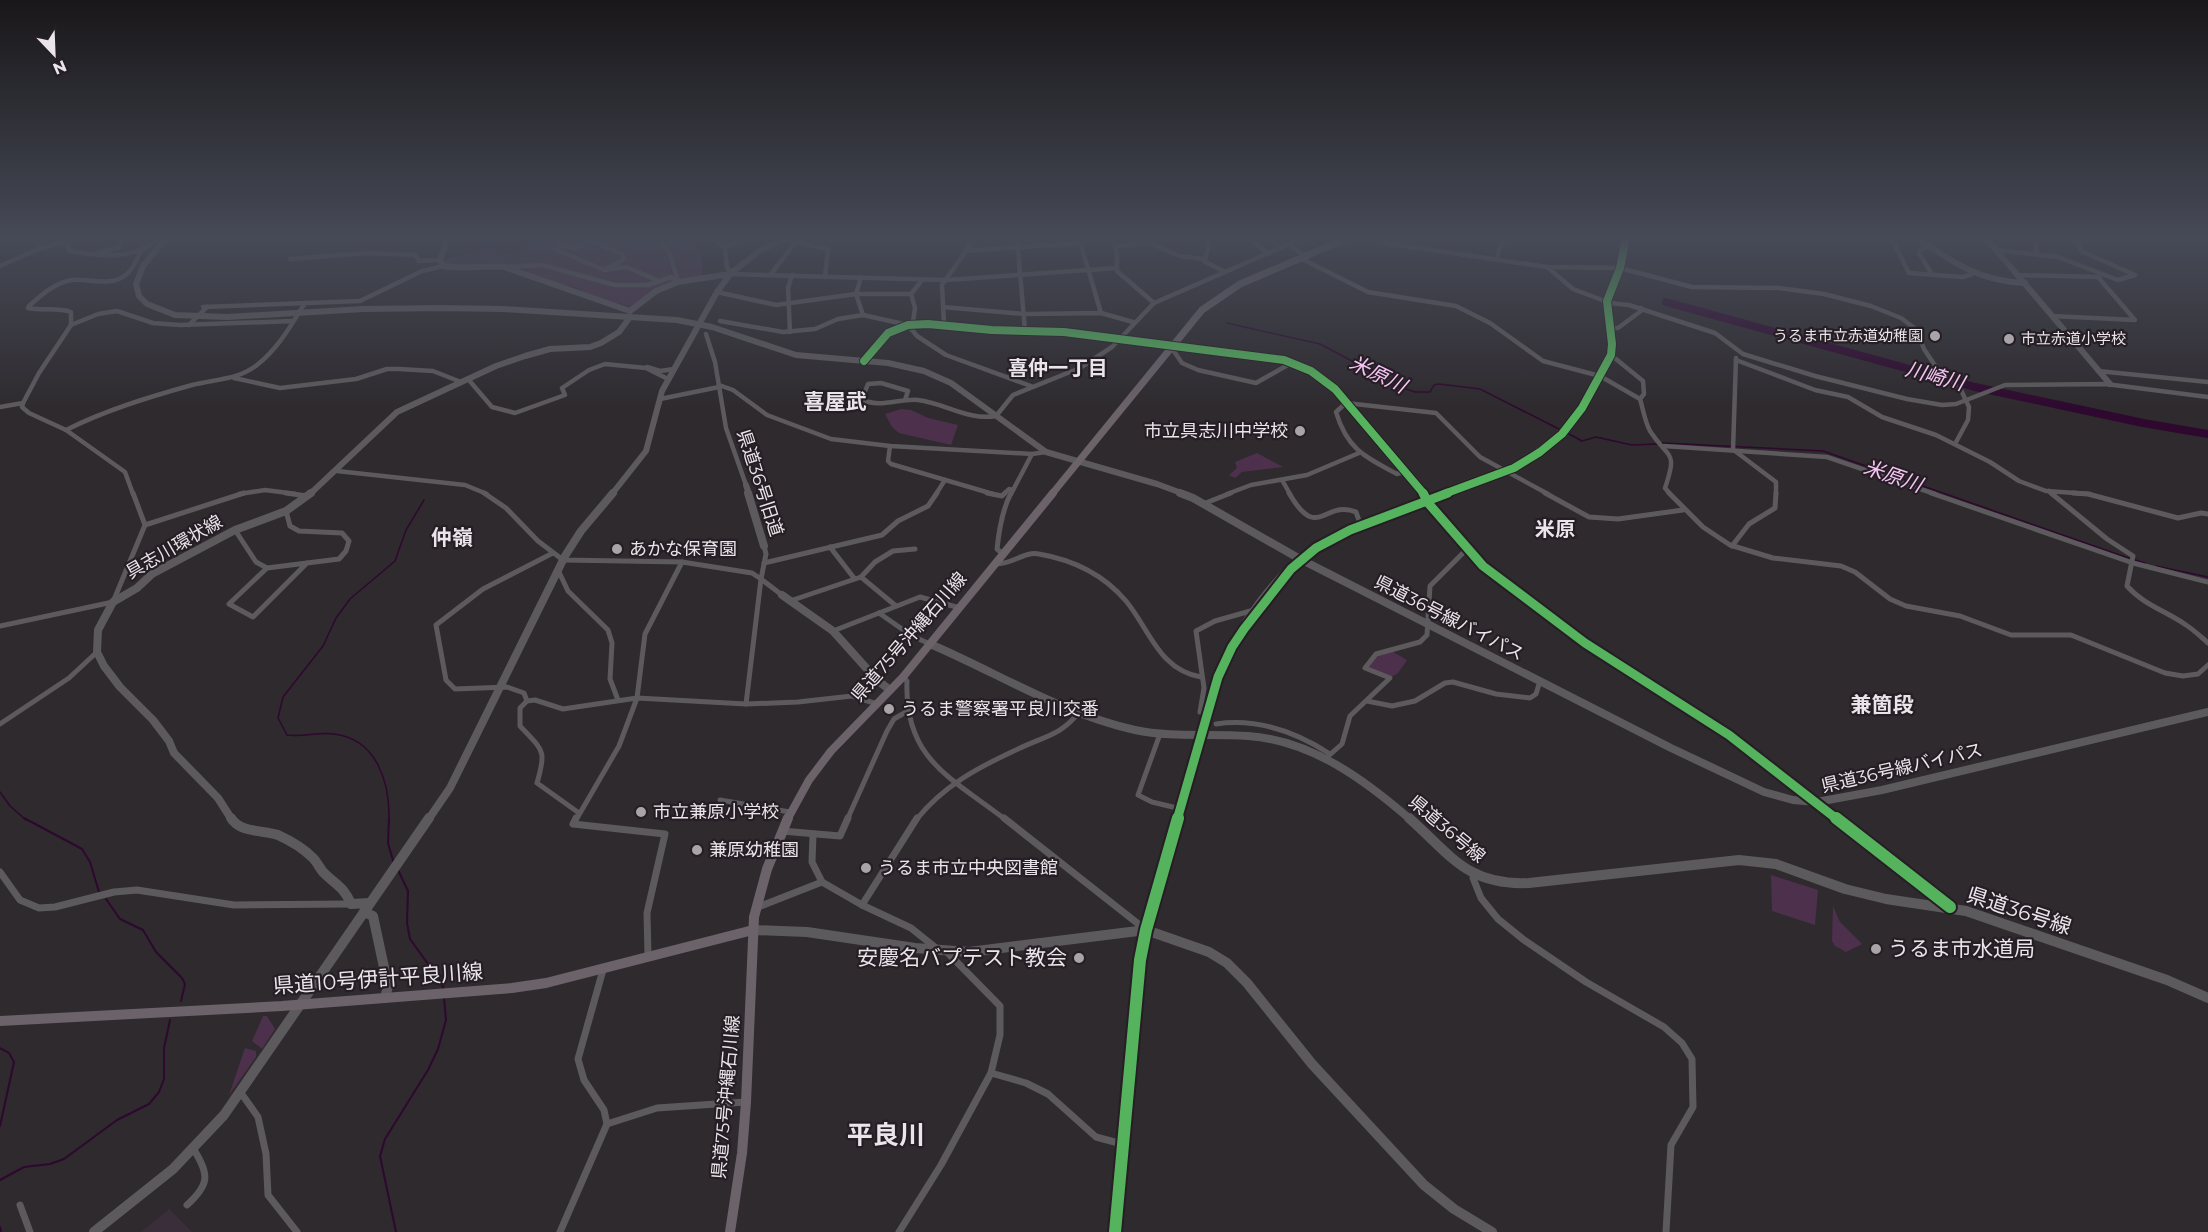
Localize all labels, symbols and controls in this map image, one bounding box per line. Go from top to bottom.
north arrow [24,24,84,84]
text: N [50,56,69,79]
place label: うるま市立赤道幼稚園 [1773,326,1923,345]
marker: うるま市立赤道幼稚園 [1928,329,1942,343]
place label: 市立赤道小学校 [2021,329,2126,348]
marker: 市立赤道小学校 [2002,332,2016,346]
water label: 米原川 [1346,350,1412,399]
district label: 喜仲一丁目 [1008,356,1108,380]
water label: 川崎川 [1903,357,1969,396]
district label: 喜屋武 [804,389,867,414]
place label: 市立具志川中学校 [1144,420,1288,442]
marker: 市立具志川中学校 [1293,424,1307,438]
street label: 県道36号旧道 [732,427,788,539]
water label: 米原川 [1861,455,1927,498]
street label: 具志川環状線 [122,510,226,584]
district label: 米原 [1535,517,1575,541]
district label: 仲嶺 [431,525,473,550]
place label: あかな保育園 [629,538,737,560]
marker: あかな保育園 [610,542,624,556]
street label: 県道75号沖縄石川線 [847,568,971,706]
street label: 県道36号線バイパス [1371,571,1527,665]
district label: 兼箇段 [1851,692,1914,717]
place label: うるま警察署平良川交番 [901,698,1099,720]
marker: うるま警察署平良川交番 [882,702,896,716]
street label: 県道36号線バイパス [1819,739,1985,797]
street label: 県道36号線 [1404,791,1490,867]
place label: 市立兼原小学校 [653,801,779,823]
marker: 市立兼原小学校 [634,805,648,819]
place label: 兼原幼稚園 [709,839,799,861]
marker: 兼原幼稚園 [690,843,704,857]
place label: うるま市立中央図書館 [878,857,1058,879]
marker: うるま市立中央図書館 [859,861,873,875]
street label: 県道36号線 [1964,882,2075,939]
place label: うるま市水道局 [1888,936,2035,961]
marker: うるま市水道局 [1869,942,1883,956]
place label: 安慶名バプテスト教会 [857,945,1067,970]
marker: 安慶名バプテスト教会 [1072,951,1086,965]
street label: 県道10号伊計平良川線 [272,959,484,998]
street label: 県道75号沖縄石川線 [708,1014,744,1180]
district label: 平良川 [847,1119,925,1151]

